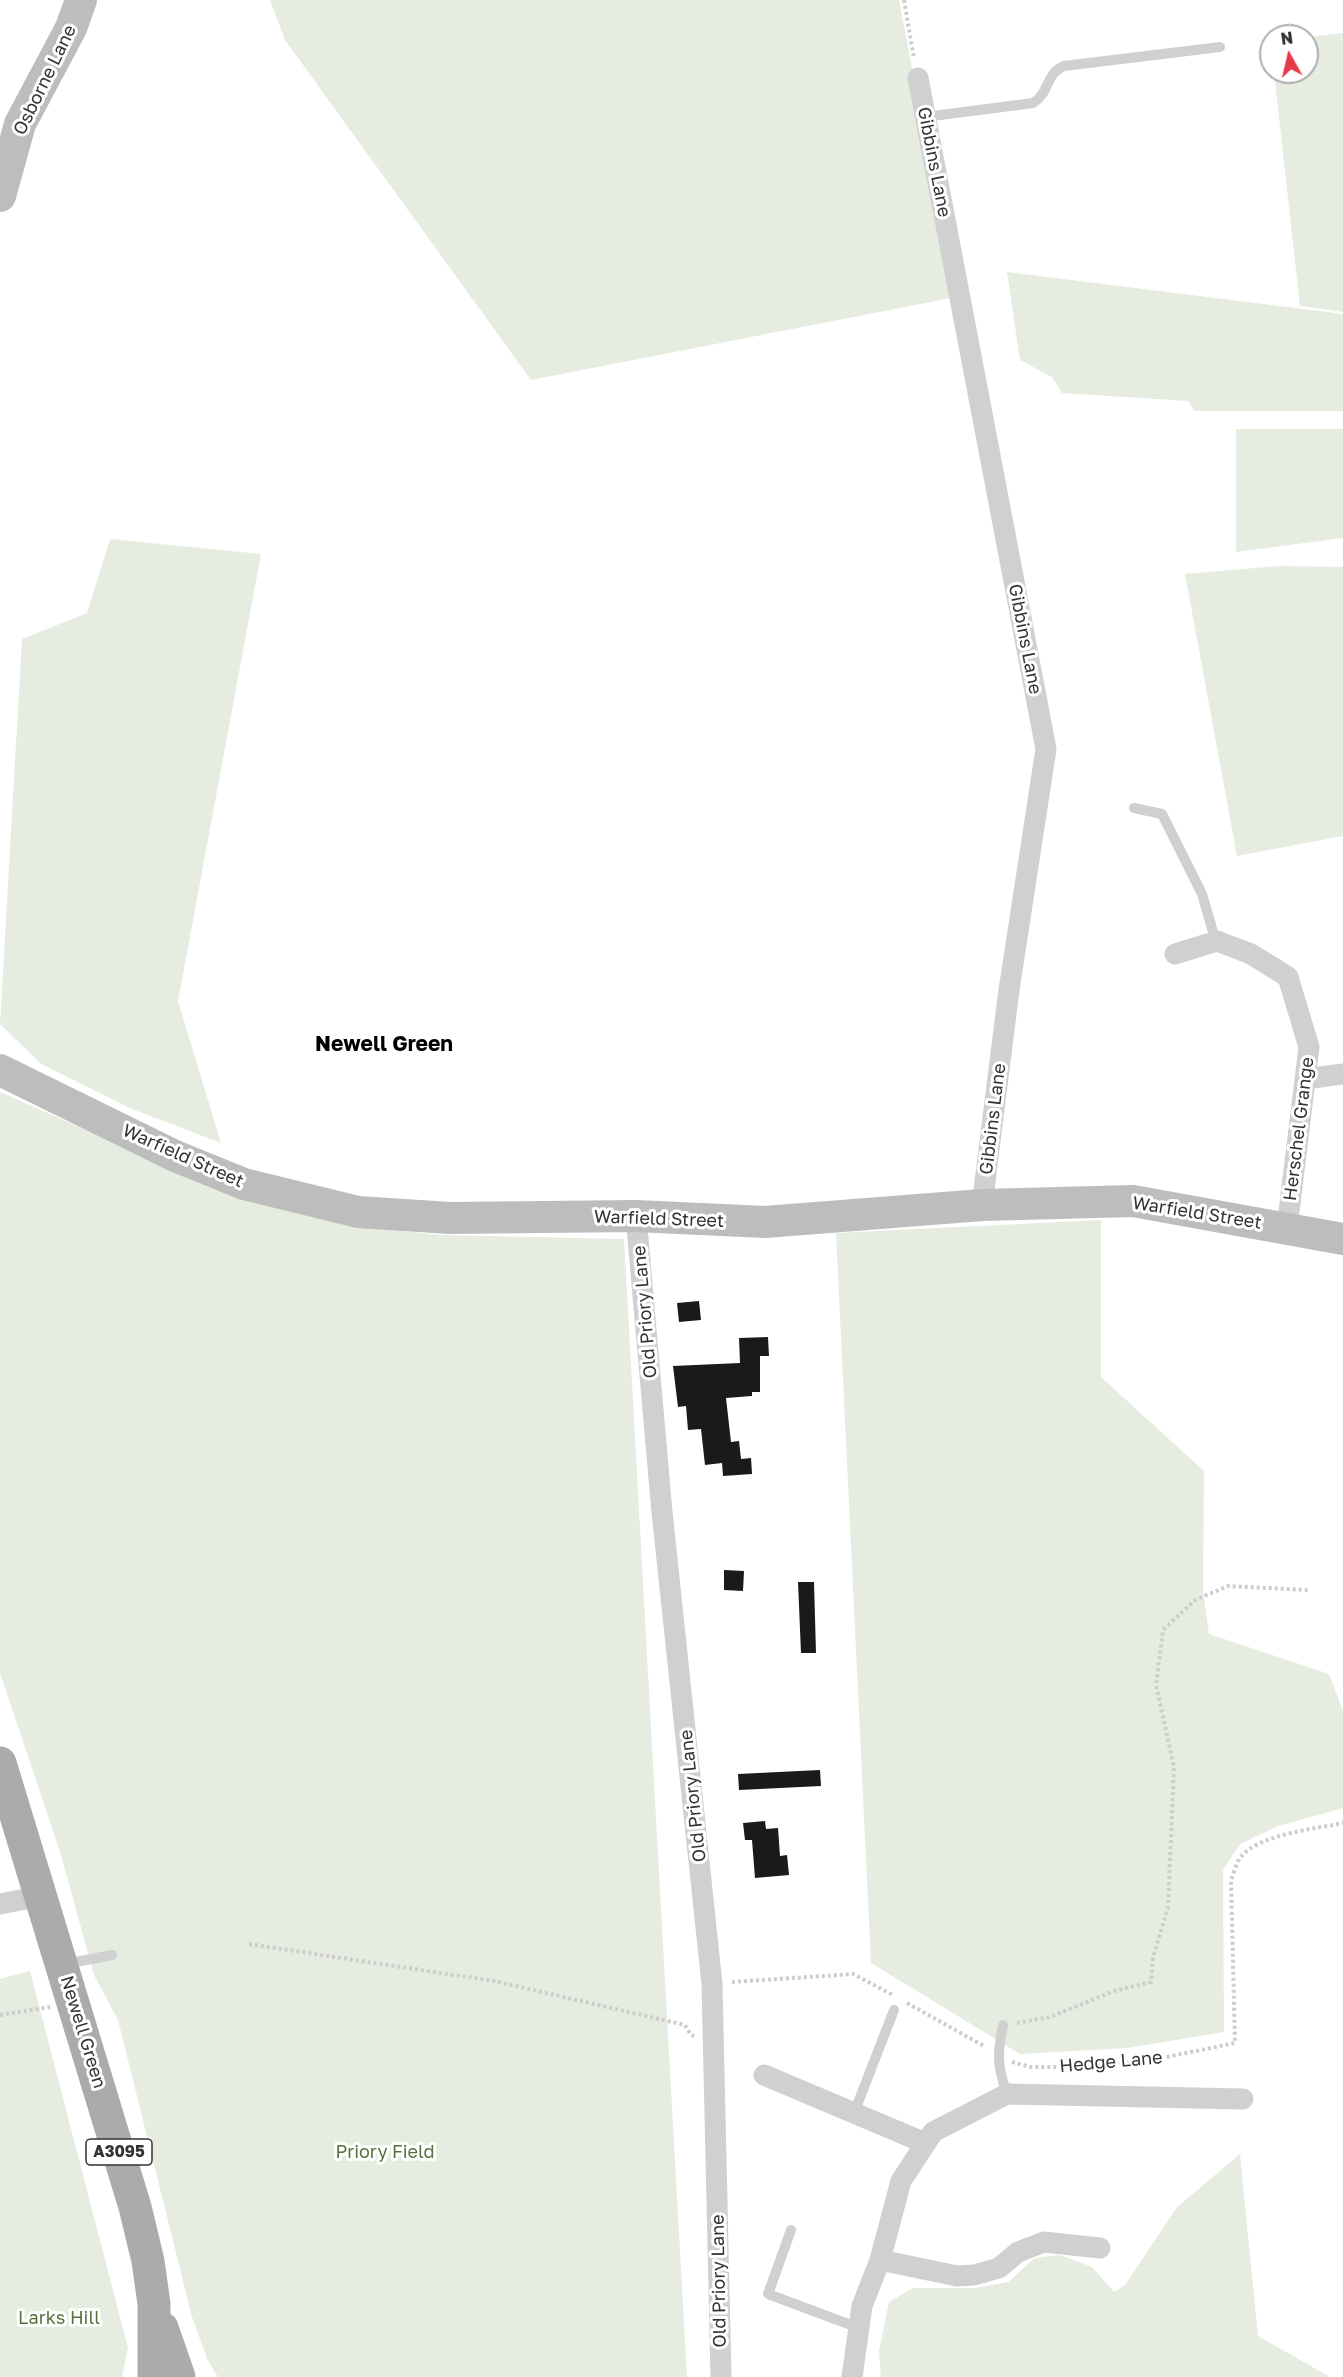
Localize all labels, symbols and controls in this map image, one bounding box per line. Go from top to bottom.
street label: Osborne Lane [9,21,81,139]
north arrow [1259,24,1319,84]
text: N [1279,27,1294,49]
street label: Gibbins Lane [913,105,955,219]
street label: Gibbins Lane [1004,582,1046,696]
district label: Newell Green [315,1031,453,1057]
street label: Herschel Grange [1279,1056,1319,1202]
street label: Gibbins Lane [975,1062,1011,1176]
street label: Warfield Street [119,1120,247,1192]
street label: Warfield Street [1131,1192,1263,1234]
street label: Warfield Street [593,1206,725,1232]
street label: Old Priory Lane [628,1245,662,1379]
street label: Old Priory Lane [675,1729,711,1863]
street label: Newell Green [56,1973,110,2091]
street label: Hedge Lane [1059,2047,1163,2077]
road number: A3095 [86,2139,152,2165]
park label: Priory Field [335,2141,435,2163]
street label: Old Priory Lane [707,2214,731,2348]
park label: Larks Hill [18,2307,100,2329]

